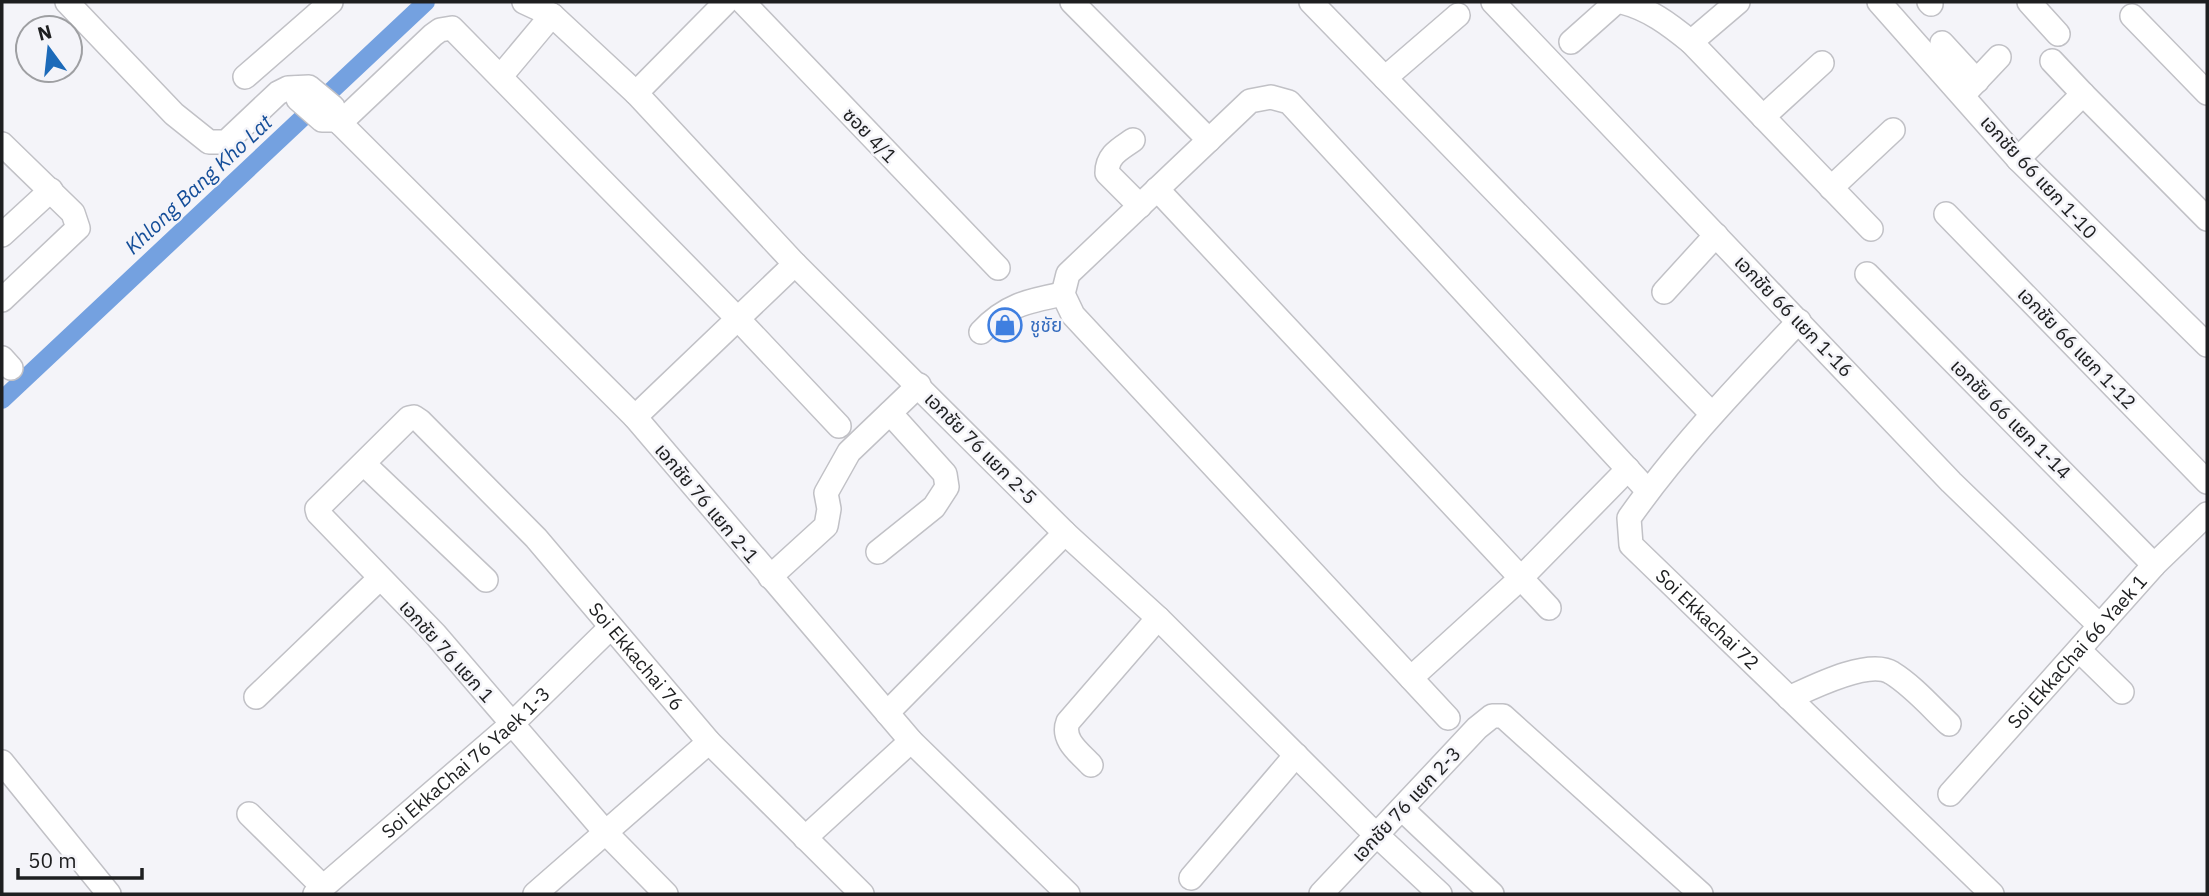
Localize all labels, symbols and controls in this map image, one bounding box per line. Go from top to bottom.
north arrow [14,14,84,84]
text: N [35,19,54,46]
street label: ซอย 4/1 [838,102,902,168]
water label: Khlong Bang Kho Lat [118,107,279,260]
street label: เอกชัย 66 แยก 1-10 [1976,110,2102,244]
street label: เอกชัย 66 แยก 1-16 [1730,250,1858,382]
street label: เอกชัย 66 แยก 1-12 [2013,282,2141,414]
shop icon: ชูชัย [986,306,1024,344]
place label: ชูชัย [1030,313,1062,338]
street label: เอกชัย 66 แยก 1-14 [1946,354,2076,484]
street label: เอกชัย 76 แยก 2-5 [920,387,1042,509]
street label: เอกชัย 76 แยก 2-1 [650,438,764,568]
street label: Soi Ekkachai 72 [1651,564,1764,674]
street label: Soi EkkaChai 66 Yaek 1 [2002,569,2152,733]
street label: เอกชัย 76 แยก 1 [395,595,499,707]
street label: Soi Ekkachai 76 [584,597,689,715]
street label: Soi EkkaChai 76 Yaek 1-3 [376,682,555,843]
street label: เอกชัย 76 แยก 2-3 [1346,741,1466,867]
scale bar [18,836,142,880]
text: 50 m [28,846,77,874]

